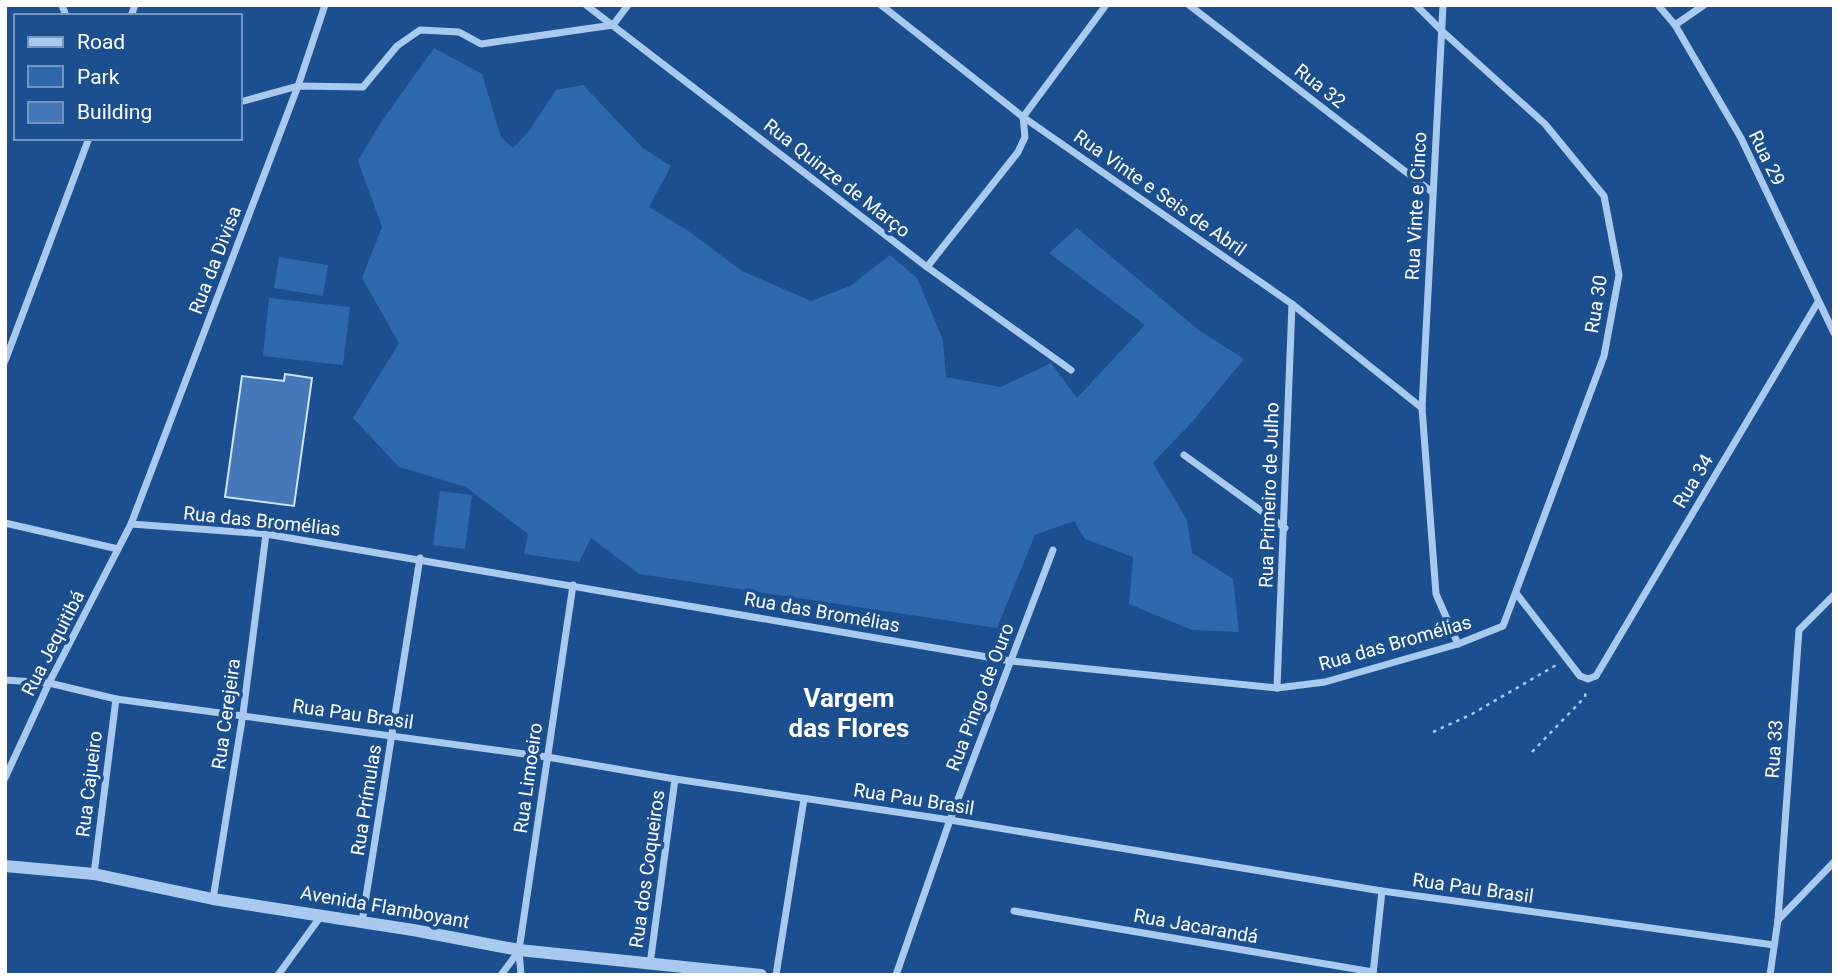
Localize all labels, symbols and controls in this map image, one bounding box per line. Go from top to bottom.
legend [14,14,242,140]
text: Road [77,30,125,54]
street label: Rua 32 [1290,59,1350,113]
text: Park [77,65,120,89]
text: Building [77,100,152,124]
street label: Rua Quinze de Março [759,114,915,242]
street label: Rua Vinte e Seis de Abril [1069,125,1251,261]
street label: Rua 29 [1744,127,1790,189]
street label: Rua Vinte e Cinco [1401,131,1431,281]
street label: Rua da Divisa [184,203,246,317]
street label: Rua 30 [1580,273,1612,335]
street label: Rua Primeiro de Julho [1254,402,1284,588]
street label: Rua 34 [1668,450,1718,512]
street label: Rua das Bromélias [182,501,342,541]
street label: Rua Jequitibá [17,586,89,700]
street label: Rua das Bromélias [742,587,902,637]
street label: Rua das Bromélias [1316,610,1474,676]
street label: Rua Pingo de Ouro [941,620,1019,774]
street label: Rua Cerejeira [207,657,245,771]
district label: Vargem das Flores [789,683,909,743]
street label: Rua Pau Brasil [291,694,415,734]
street label: Rua 33 [1760,719,1788,779]
street label: Rua Limoeiro [509,721,547,835]
street label: Rua Cajueiro [71,730,107,838]
street label: Rua Prímulas [346,743,386,857]
street label: Rua Pau Brasil [852,778,976,820]
street label: Rua dos Coqueiros [625,788,669,950]
street label: Rua Pau Brasil [1411,868,1535,908]
street label: Avenida Flamboyant [299,881,471,933]
street label: Rua Jacarandá [1132,904,1260,948]

